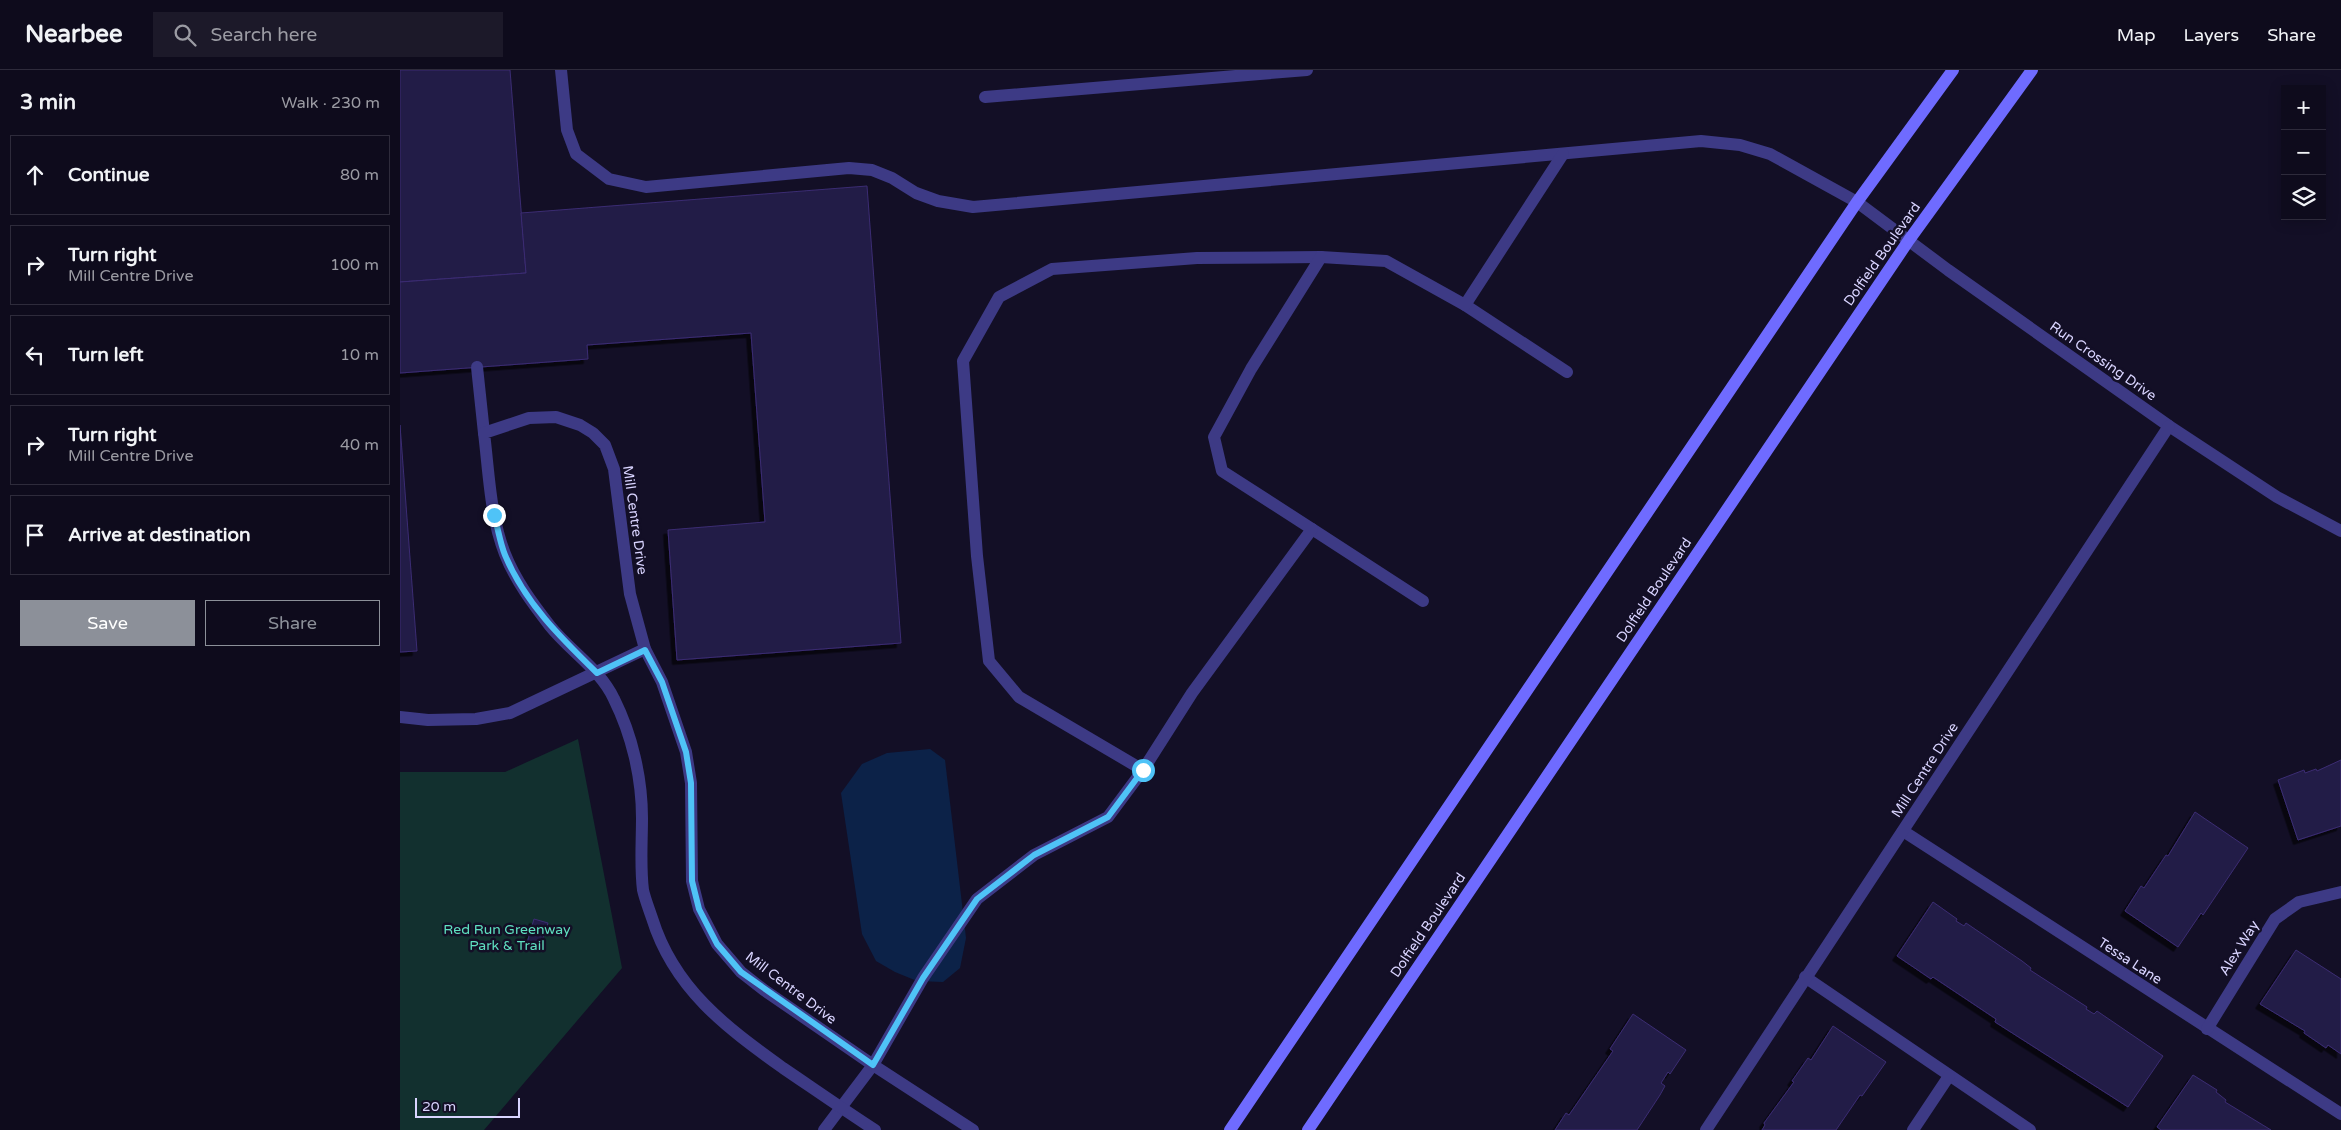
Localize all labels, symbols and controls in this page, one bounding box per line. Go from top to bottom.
search box [153,12,503,57]
text: Nearbee [25,20,123,49]
icon: search [171,21,199,49]
text: Search here [211,24,317,46]
text: Map [2117,24,2156,46]
text: Layers [2184,24,2239,46]
text: Share [2267,24,2316,46]
map controls [2281,85,2326,220]
button: + [2281,85,2326,130]
text: 3 min [20,90,76,115]
text: Walk · 230 m [281,93,380,113]
button: − [2281,130,2326,175]
icon: ahead [21,161,49,189]
text: Continue [68,164,150,186]
text: 80 m [340,165,379,185]
button: layers [2281,175,2326,220]
street label: Dolfield Boulevard [1840,199,1924,309]
text: Turn right [68,244,156,266]
icon: right [21,251,49,279]
text: 100 m [330,255,379,275]
text: Mill Centre Drive [68,266,194,286]
street label: Run Crossing Drive [2046,318,2160,404]
icon: left [21,341,49,369]
text: Turn left [68,344,144,366]
text: 10 m [340,345,379,365]
text: Turn right [68,424,156,446]
icon: right [21,431,49,459]
text: 40 m [340,435,379,455]
text: Mill Centre Drive [68,446,194,466]
street label: Mill Centre Drive [619,464,651,576]
route end [483,504,506,527]
icon: arrive [21,521,49,549]
text: Arrive at destination [68,524,251,546]
street label: Dolfield Boulevard [1613,535,1695,645]
button: Save [20,600,195,646]
button: Share [205,600,380,646]
street label: Mill Centre Drive [1888,719,1962,821]
route start [1132,759,1155,782]
street label: Dolfield Boulevard [1387,870,1469,980]
street label: Alex Way [2215,917,2263,979]
park label: Red Run Greenway Park & Trail [443,921,571,954]
street label: Tessa Lane [2095,934,2165,988]
street label: Mill Centre Drive [742,948,840,1028]
scale bar [415,1095,520,1118]
text: 20 m [422,1098,456,1115]

